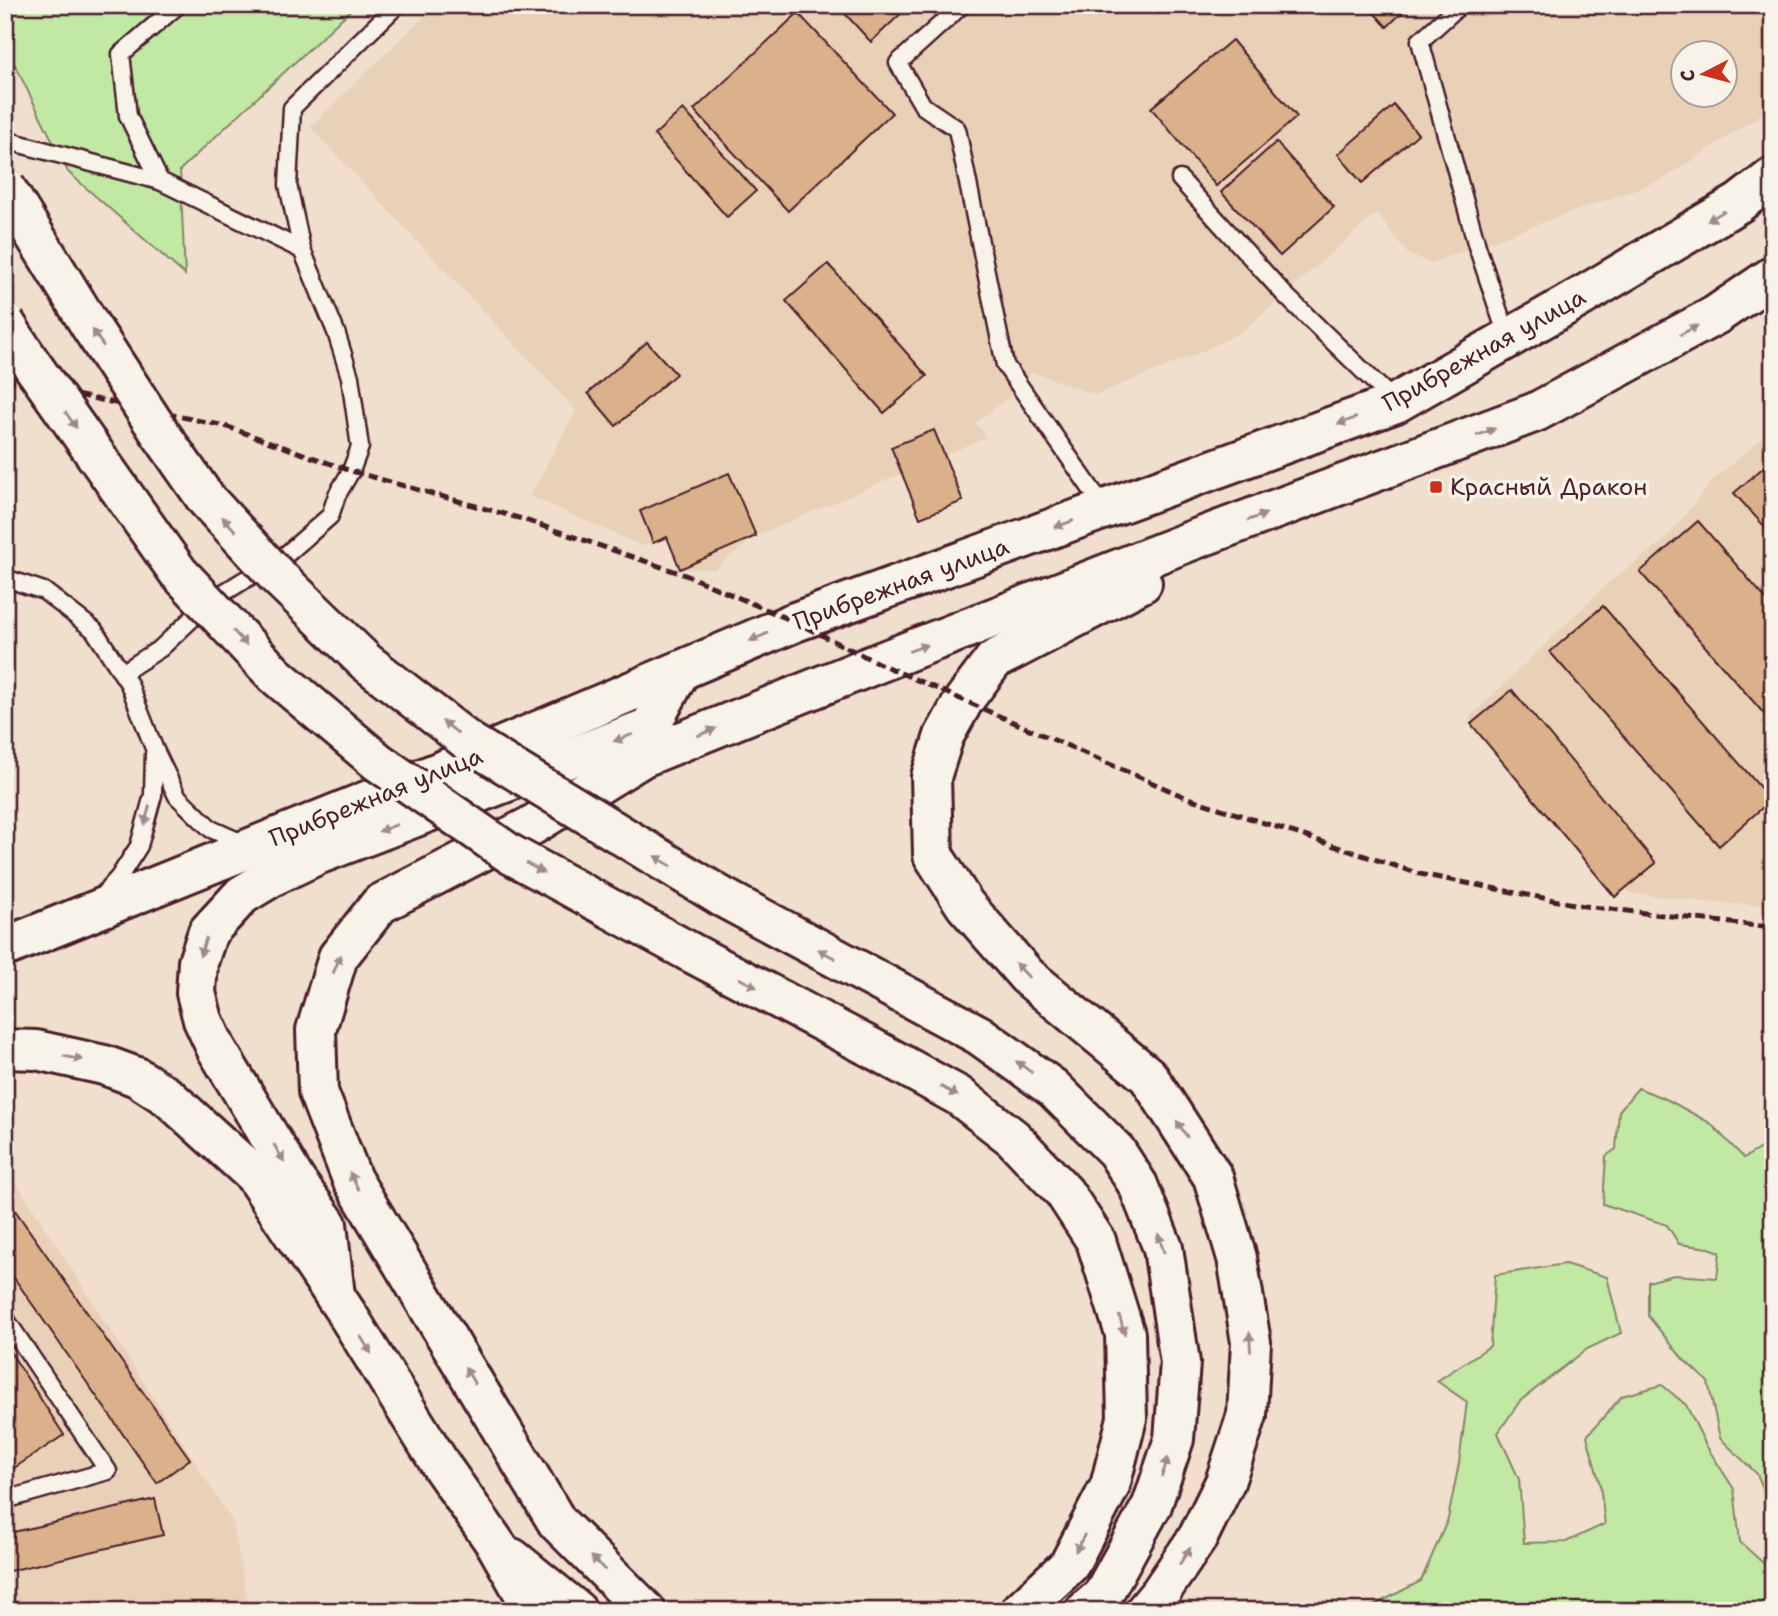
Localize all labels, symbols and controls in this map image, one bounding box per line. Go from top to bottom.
north arrow [1670,38,1740,108]
text: С [1675,69,1701,83]
one-way arrow [1707,210,1726,222]
street label: Прибрежная улица [1377,281,1591,419]
one-way arrow [1679,324,1699,336]
one-way arrow [92,328,105,348]
one-way arrow [64,411,78,429]
one-way arrow [1337,416,1358,427]
one-way arrow [1475,426,1496,437]
place label: Красный Дракон [1450,471,1647,503]
marker: Красный Дракон [1428,479,1444,495]
one-way arrow [1246,511,1267,522]
one-way arrow [221,515,237,533]
one-way arrow [1054,519,1075,530]
street label: Прибрежная улица [789,530,1013,638]
one-way arrow [232,629,248,646]
one-way arrow [748,632,769,643]
one-way arrow [908,642,929,653]
one-way arrow [441,721,459,735]
one-way arrow [696,726,717,737]
one-way arrow [613,732,634,743]
street label: Прибрежная улица [265,740,487,854]
one-way arrow [142,805,152,826]
one-way arrow [378,822,399,833]
one-way arrow [654,855,673,868]
one-way arrow [525,862,545,873]
one-way arrow [197,937,208,958]
one-way arrow [817,948,837,960]
one-way arrow [331,953,342,974]
one-way arrow [1014,961,1030,979]
one-way arrow [739,976,759,988]
one-way arrow [62,1053,84,1064]
one-way arrow [1015,1060,1033,1074]
one-way arrow [939,1084,959,1096]
one-way arrow [1175,1119,1188,1138]
one-way arrow [272,1143,285,1162]
one-way arrow [348,1171,359,1191]
one-way arrow [1155,1232,1165,1253]
one-way arrow [1117,1314,1128,1336]
one-way arrow [1244,1331,1255,1353]
one-way arrow [359,1335,372,1354]
one-way arrow [464,1367,476,1386]
one-way arrow [1160,1456,1171,1477]
one-way arrow [1075,1533,1086,1553]
one-way arrow [1178,1547,1192,1565]
one-way arrow [589,1554,606,1571]

